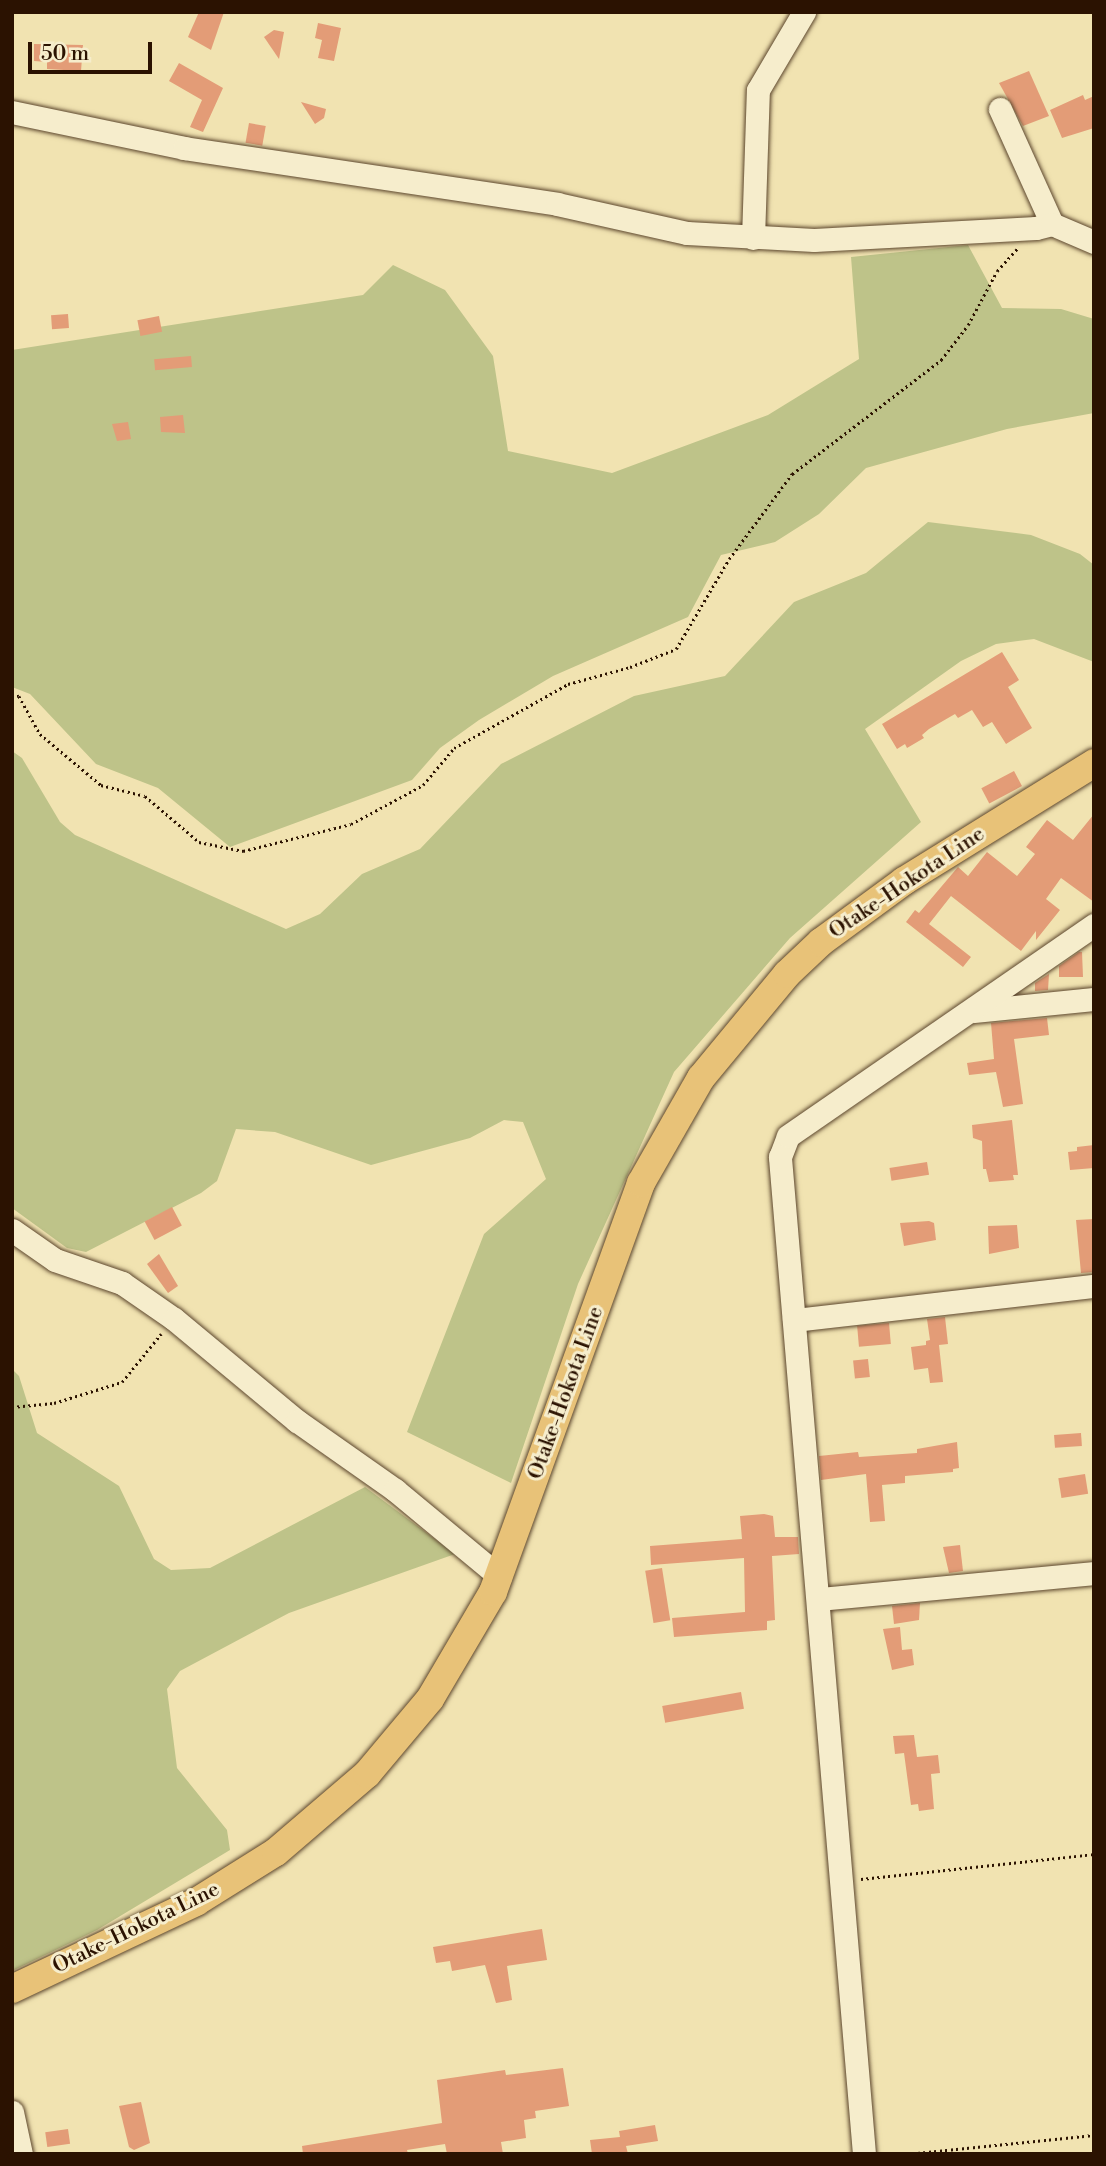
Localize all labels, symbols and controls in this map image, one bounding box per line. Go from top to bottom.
scale bar [32,28,156,72]
text: 50 m [41,41,89,67]
street label: Otake-Hokota Line [824,822,990,944]
street label: Otake-Hokota Line [523,1303,609,1483]
street label: Otake-Hokota Line [49,1877,223,1979]

